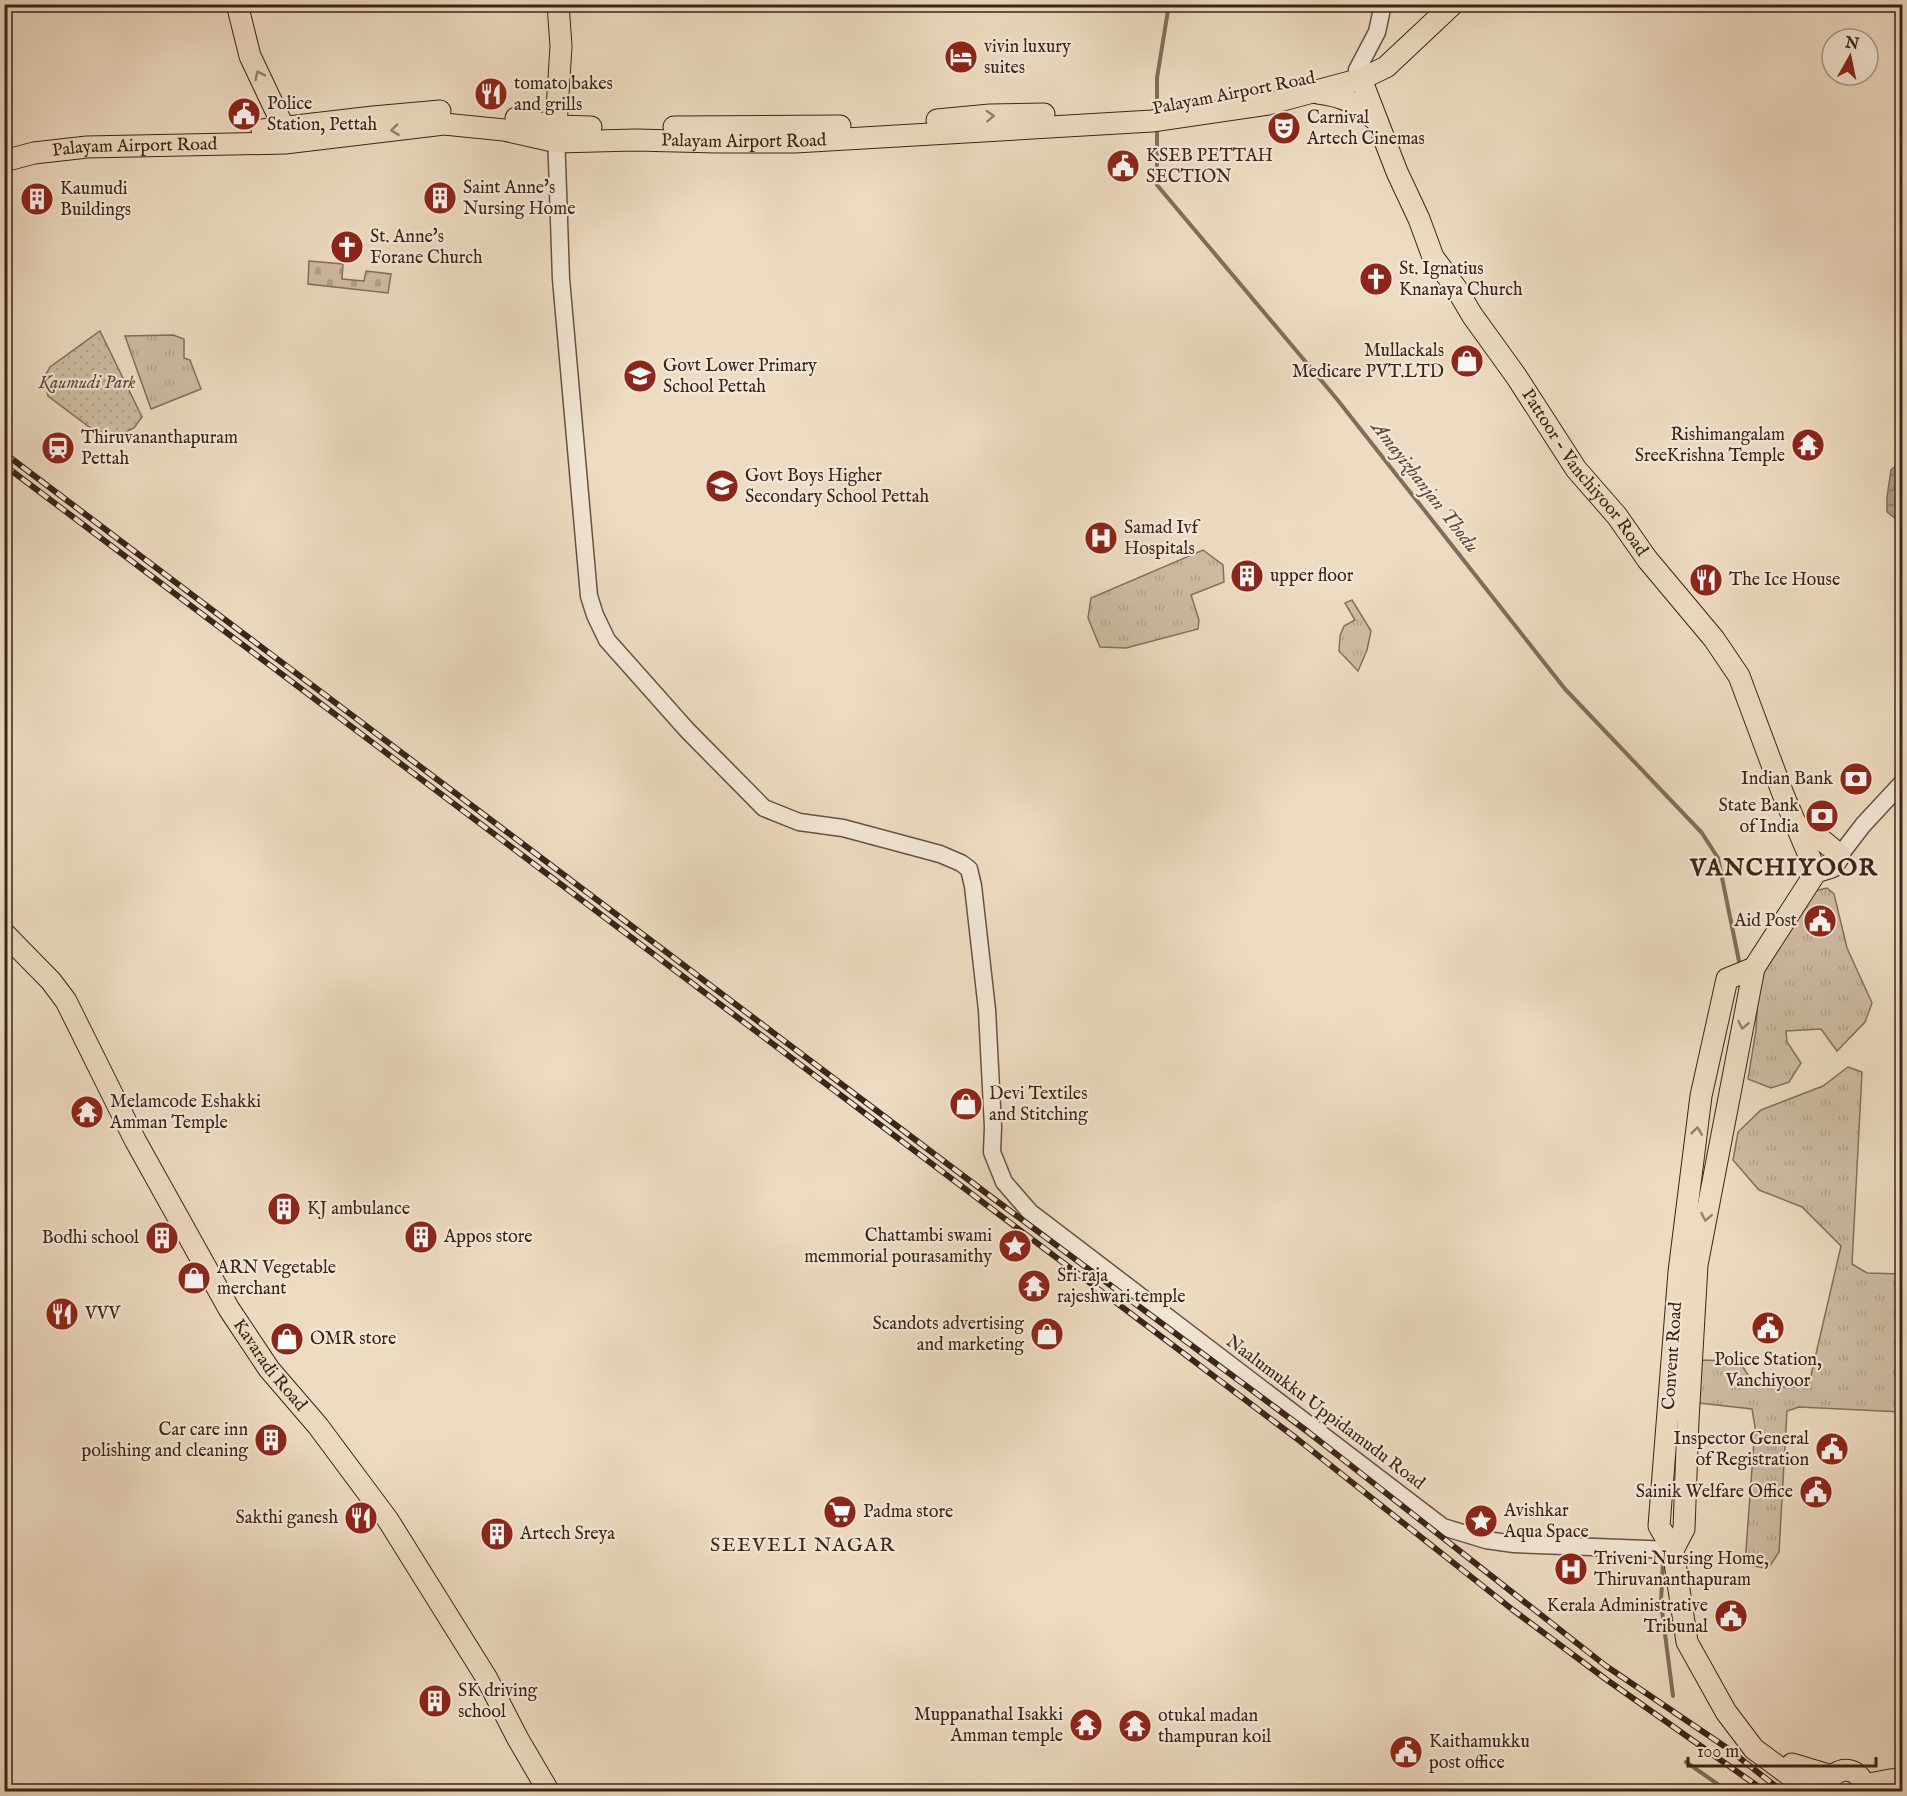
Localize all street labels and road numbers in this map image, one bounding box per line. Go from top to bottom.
street label: Palayam Airport Road [1151,67,1318,121]
street label: Palayam Airport Road [661,129,827,154]
street label: Palayam Airport Road [51,133,218,162]
street label: Pattoor - Vanchiyoor Road [1516,385,1653,561]
street label: Convent Road [1658,1301,1688,1411]
street label: Kavaradi Road [227,1315,312,1416]
street label: Naalumukku Uppidamudu Road [1221,1331,1429,1496]

